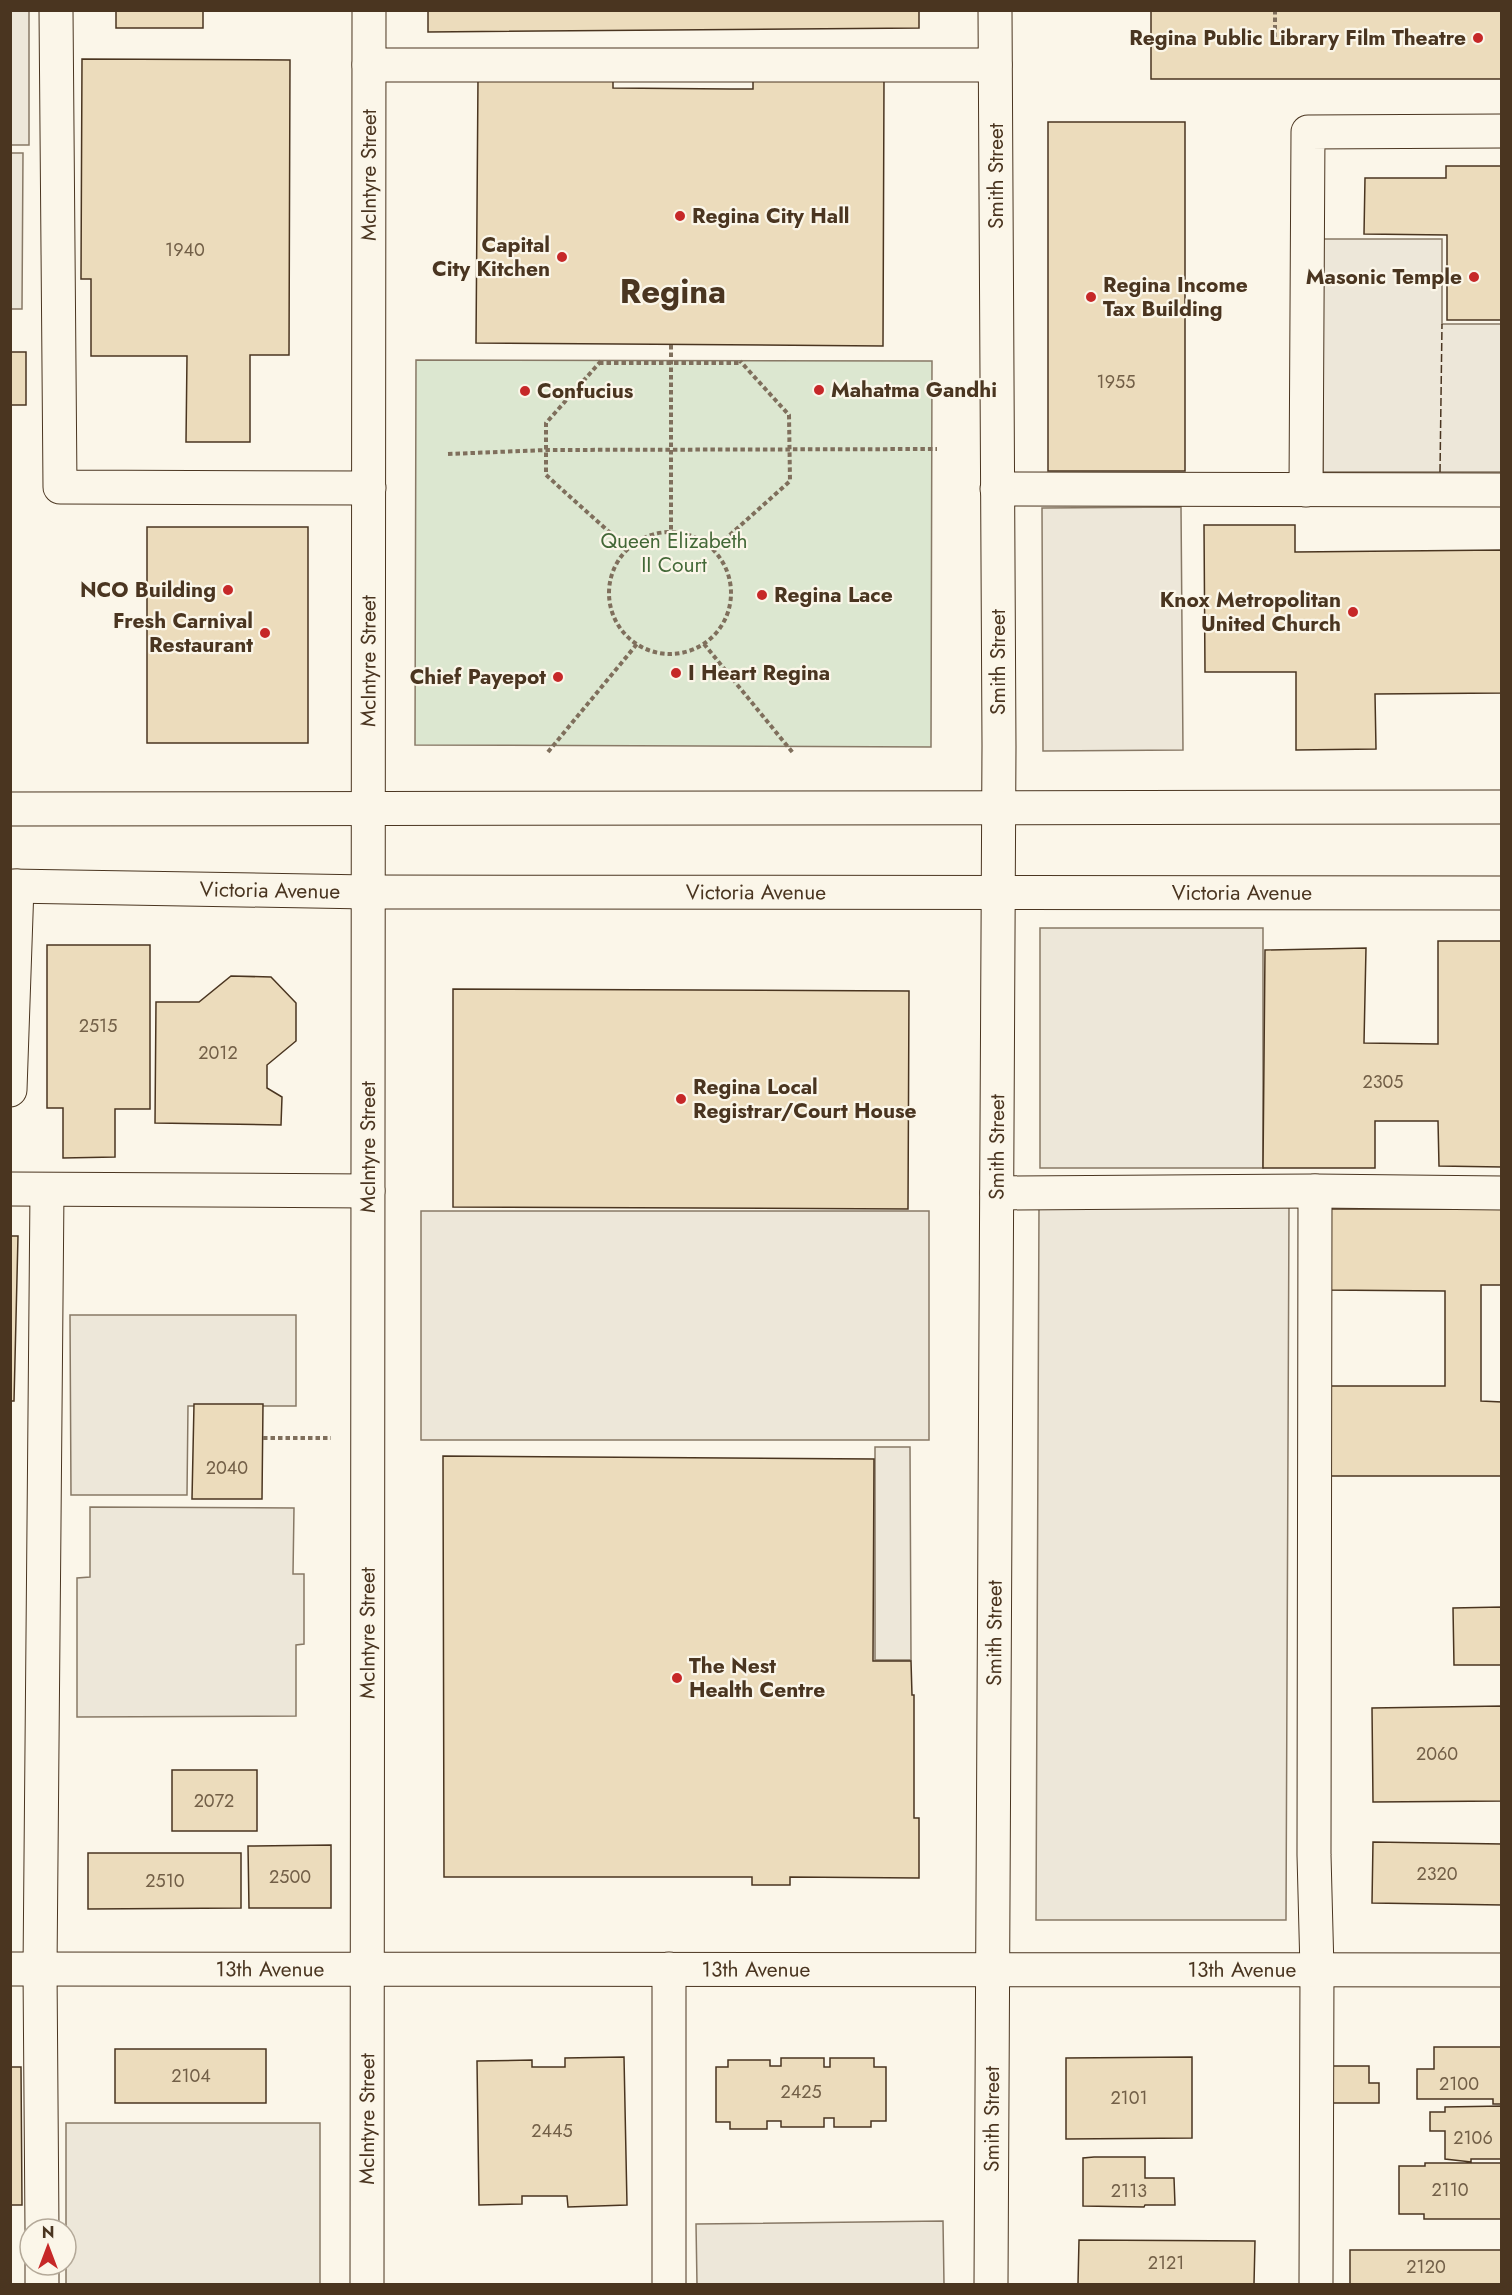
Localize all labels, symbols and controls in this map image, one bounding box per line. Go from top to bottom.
place label: Regina Public Library Film Theatre [1129,23,1466,53]
marker: Regina Public Library Film Theatre [1471,31,1485,45]
street label: McIntyre Street [354,109,384,241]
street label: Smith Street [981,123,1011,229]
place label: Regina City Hall [692,201,850,231]
marker: Regina City Hall [673,209,687,223]
place label: Capital City Kitchen [432,230,550,284]
house number: 1940 [165,237,205,263]
marker: Capital City Kitchen [555,250,569,264]
place label: Masonic Temple [1306,262,1462,292]
district label: Regina [620,268,726,315]
place label: Regina Income Tax Building [1103,270,1248,324]
marker: Masonic Temple [1467,270,1481,284]
marker: Regina Income Tax Building [1084,290,1098,304]
house number: 1955 [1097,369,1135,395]
place label: Mahatma Gandhi [831,375,997,405]
place label: Confucius [537,376,634,406]
marker: Mahatma Gandhi [812,383,826,397]
marker: Confucius [518,384,532,398]
park label: Queen Elizabeth II Court [600,526,748,580]
place label: NCO Building [80,575,216,605]
place label: Regina Lace [774,580,893,610]
marker: NCO Building [221,583,235,597]
place label: Knox Metropolitan United Church [1160,585,1341,639]
marker: Regina Lace [755,588,769,602]
street label: McIntyre Street [353,595,383,727]
marker: Knox Metropolitan United Church [1346,605,1360,619]
place label: Fresh Carnival Restaurant [113,606,253,660]
street label: Smith Street [983,609,1013,715]
marker: Fresh Carnival Restaurant [258,626,272,640]
place label: I Heart Regina [688,658,830,688]
place label: Chief Payepot [410,662,546,692]
marker: I Heart Regina [669,666,683,680]
marker: Chief Payepot [551,670,565,684]
street label: Victoria Avenue [199,874,341,907]
street label: Victoria Avenue [686,877,826,907]
street label: Victoria Avenue [1172,878,1312,908]
house number: 2515 [79,1013,117,1039]
house number: 2012 [198,1040,238,1066]
house number: 2305 [1362,1069,1404,1095]
place label: Regina Local Registrar/Court House [693,1072,917,1126]
street label: McIntyre Street [353,1081,383,1213]
marker: Regina Local Registrar/Court House [674,1092,688,1106]
street label: Smith Street [982,1094,1012,1200]
house number: 2040 [206,1455,248,1481]
street label: McIntyre Street [353,1567,383,1699]
street label: Smith Street [979,1580,1010,1686]
place label: The Nest Health Centre [689,1651,825,1705]
marker: The Nest Health Centre [670,1671,684,1685]
house number: 2060 [1416,1741,1458,1767]
house number: 2072 [194,1788,234,1814]
house number: 2320 [1416,1861,1458,1887]
house number: 2500 [269,1864,311,1890]
house number: 2510 [145,1868,185,1894]
street label: 13th Avenue [216,1954,325,1984]
street label: 13th Avenue [702,1954,811,1985]
street label: 13th Avenue [1188,1955,1297,1985]
street label: McIntyre Street [352,2053,382,2185]
house number: 2104 [171,2063,211,2089]
street label: Smith Street [977,2066,1007,2172]
house number: 2100 [1439,2071,1479,2097]
house number: 2425 [780,2079,822,2105]
house number: 2101 [1110,2085,1148,2111]
house number: 2445 [531,2118,573,2144]
house number: 2106 [1453,2125,1493,2151]
house number: 2110 [1431,2177,1469,2203]
house number: 2113 [1111,2178,1147,2204]
north arrow [18,2217,78,2277]
text: N [42,2221,54,2244]
house number: 2121 [1148,2250,1184,2276]
house number: 2120 [1406,2254,1446,2280]

